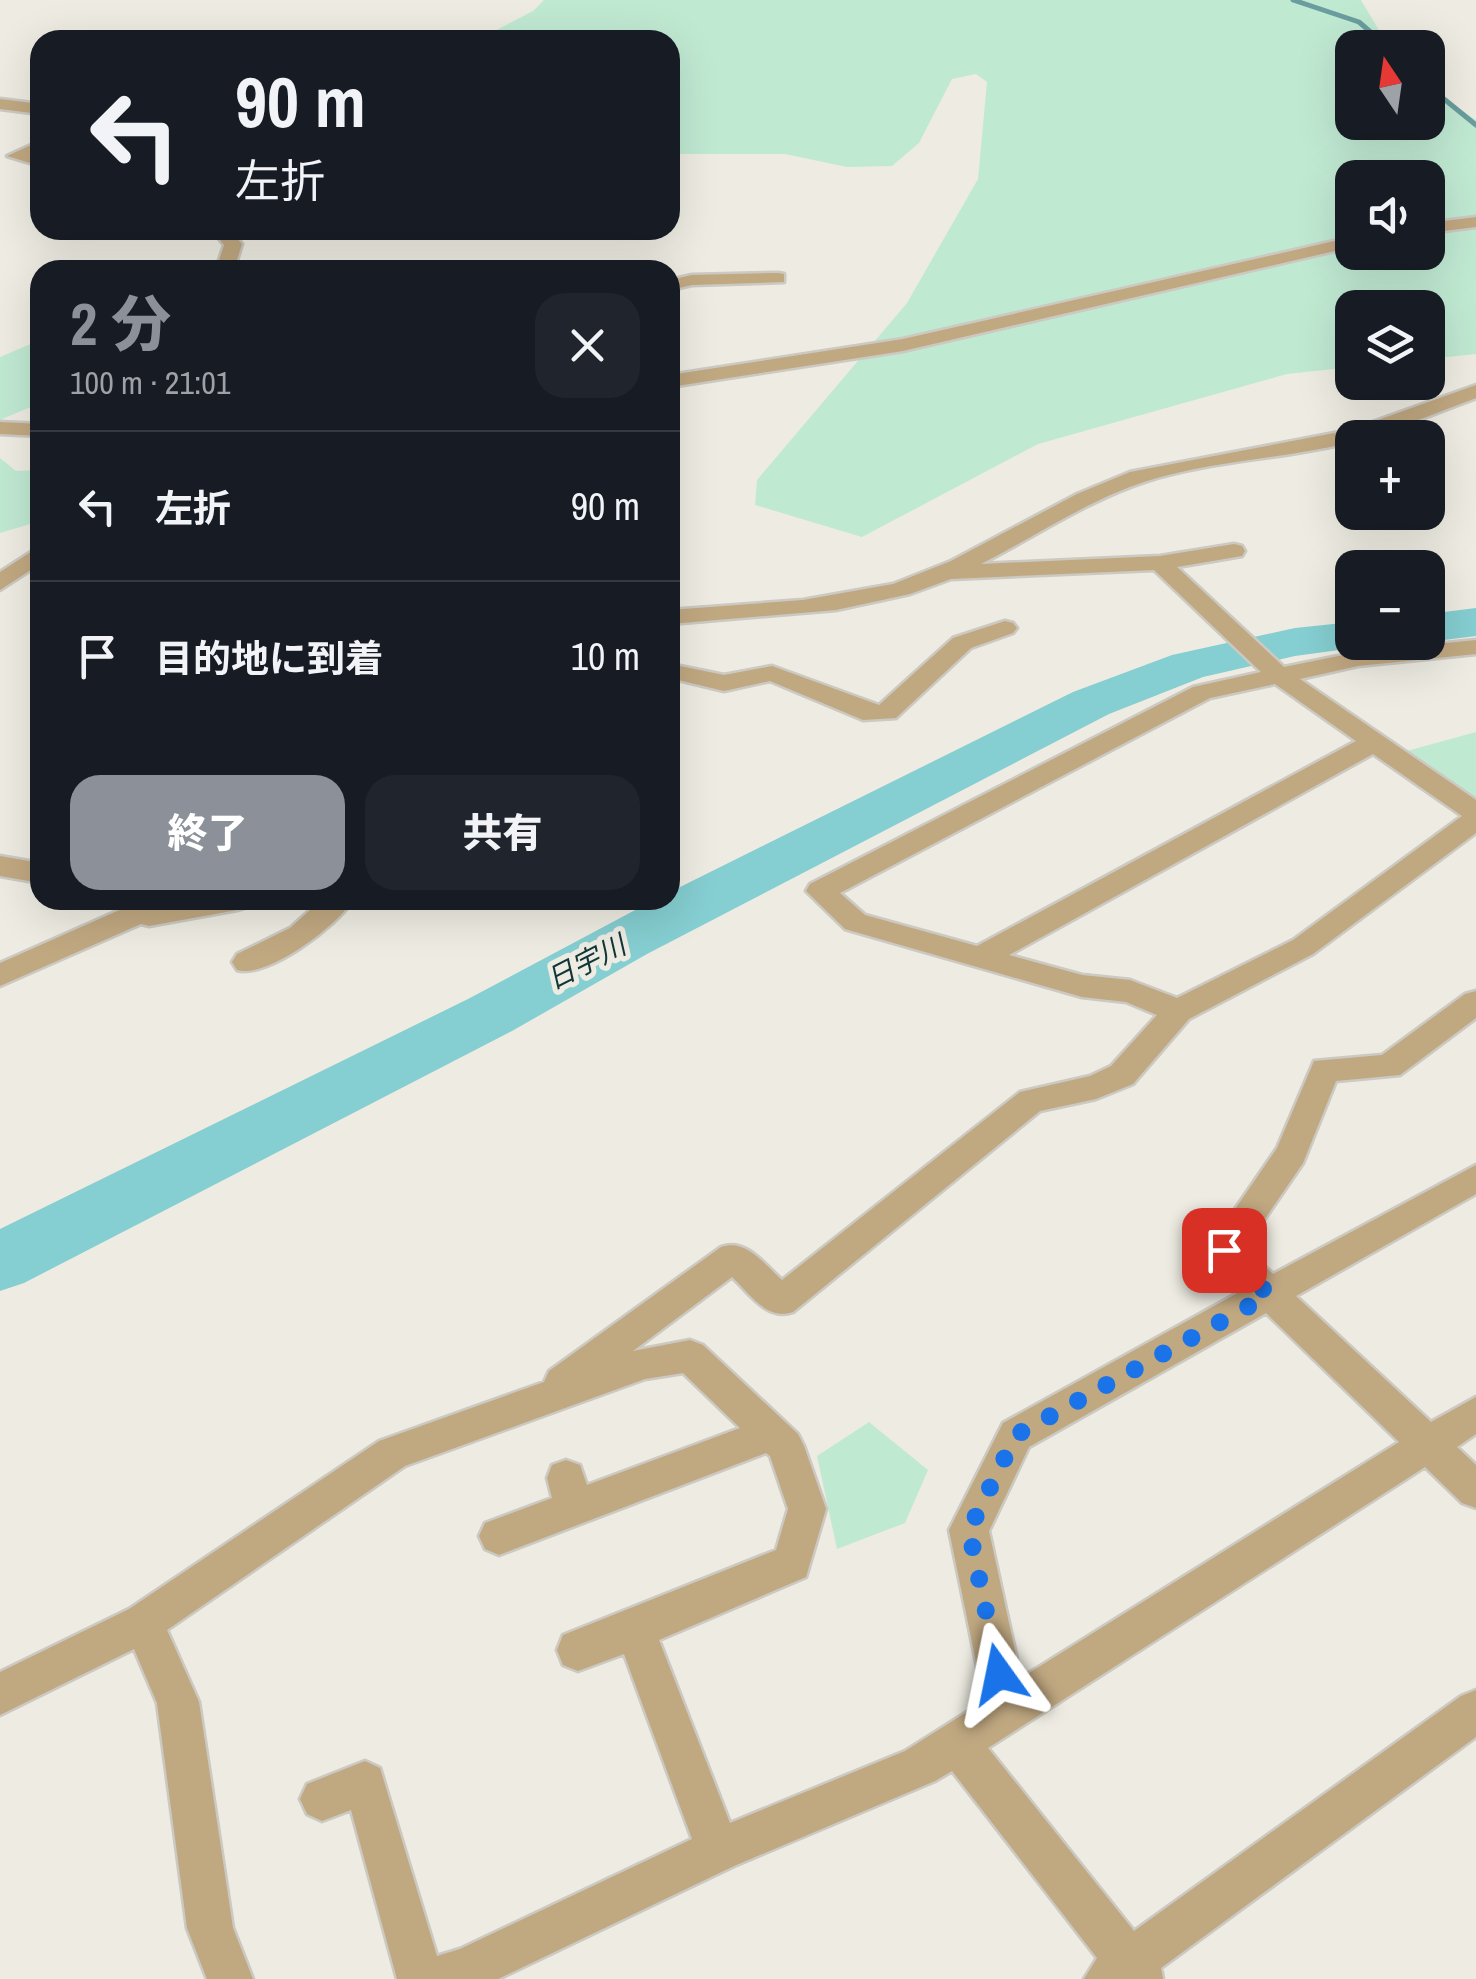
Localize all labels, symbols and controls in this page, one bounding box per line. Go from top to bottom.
north arrow [1335,30,1445,140]
map controls [1335,30,1445,660]
text: 90 m [235,55,366,149]
icon: left [70,70,200,200]
text: 左折 [235,150,325,211]
button: sound [1335,160,1445,270]
text: 2 分 [70,283,171,364]
button: layers [1335,290,1445,400]
button: close [535,293,640,398]
text: 100 m · 21:01 [70,361,230,404]
button: + [1335,420,1445,530]
icon: left [70,479,125,534]
text: 90 m [571,481,640,532]
text: 左折 [155,483,231,534]
button: − [1335,550,1445,660]
icon: arrive [70,629,125,684]
text: 10 m [571,631,640,682]
text: 目的地に到着 [155,633,383,684]
button: 終了 [70,775,345,890]
button: 共有 [365,775,640,890]
water label: 日宇川 [540,925,635,998]
pin [1182,1208,1267,1293]
icon: arrive [1197,1223,1252,1278]
position arrow [947,1622,1051,1726]

